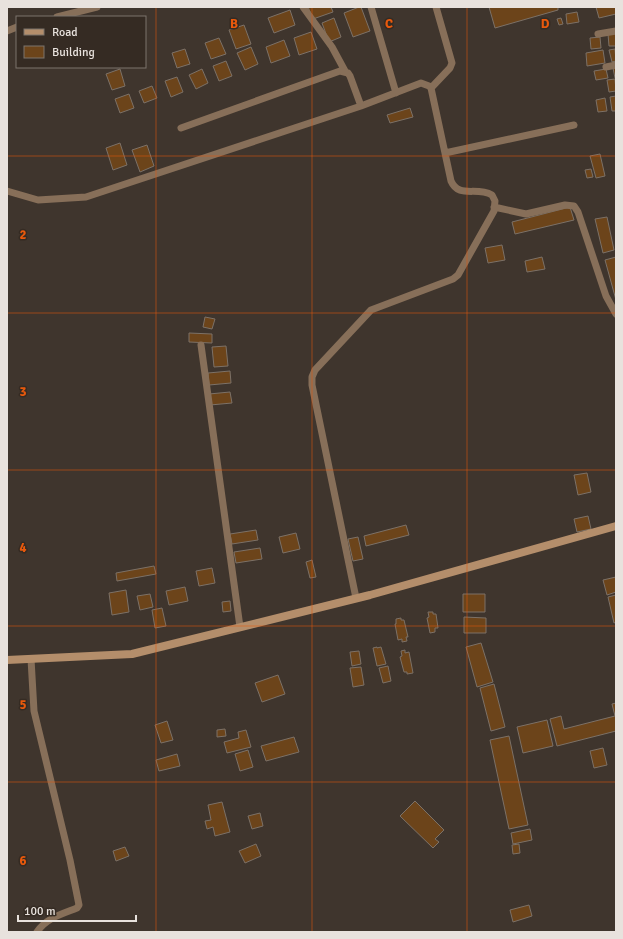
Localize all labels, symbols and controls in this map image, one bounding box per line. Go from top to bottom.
legend [16,16,146,68]
text: B [230,16,238,32]
text: C [385,16,393,32]
text: D [541,16,550,32]
text: Road [52,25,78,40]
text: Building [52,45,95,60]
text: 2 [19,227,27,243]
text: 3 [19,384,27,400]
text: 4 [19,540,27,556]
text: 5 [19,697,27,713]
text: 6 [19,853,27,869]
scale bar [18,897,136,923]
text: 100 m [24,904,56,919]

